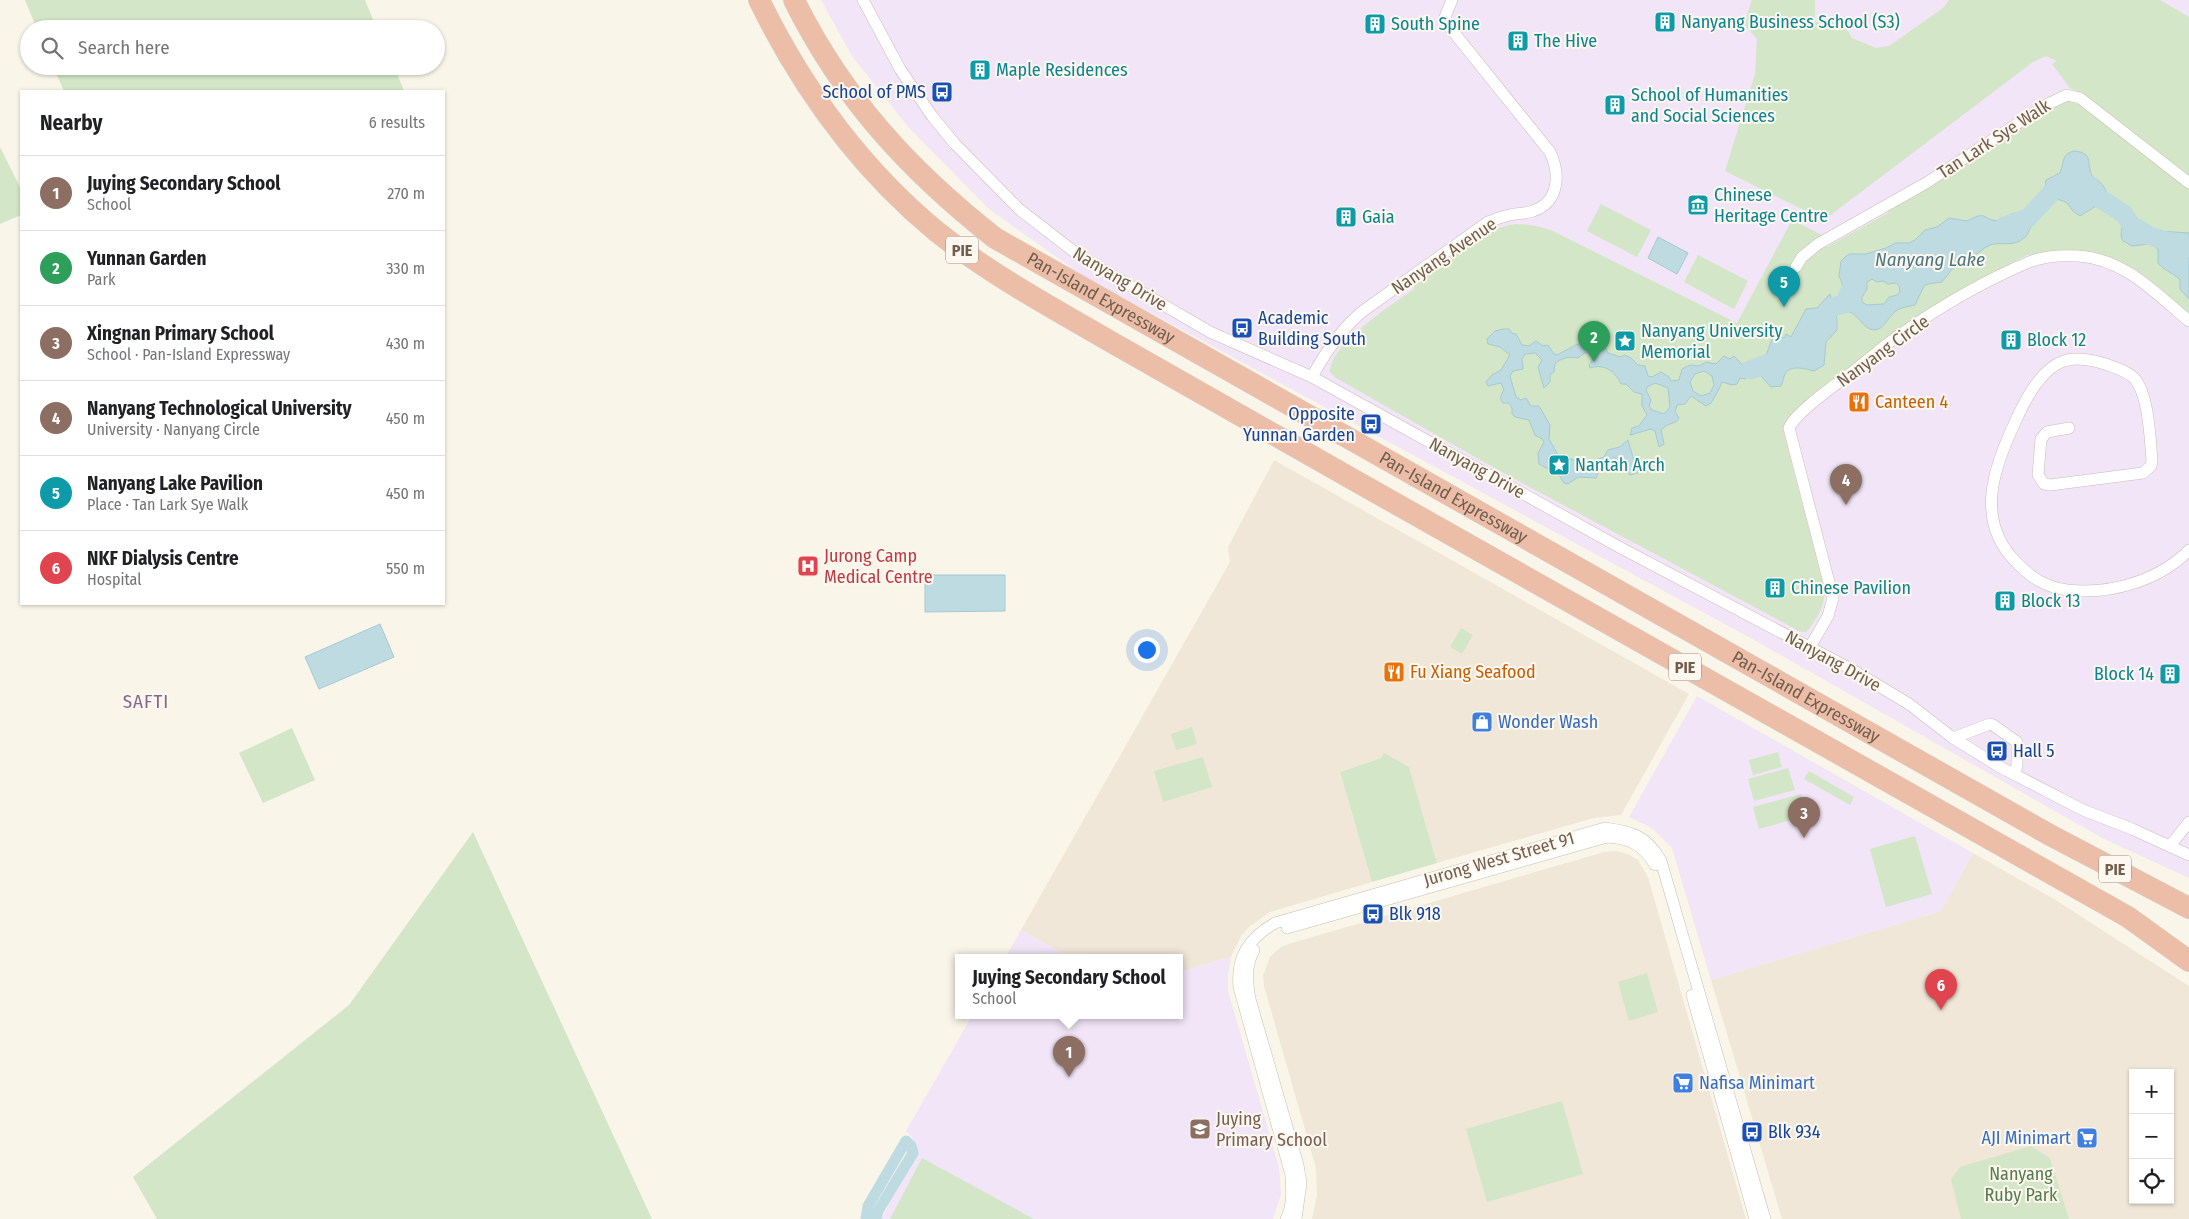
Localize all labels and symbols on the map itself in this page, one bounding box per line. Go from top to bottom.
building icon: Nanyang Business School (S3) [1653,10,1677,34]
place label: Nanyang Business School (S3) [1681,11,1900,33]
building icon: South Spine [1363,12,1387,36]
place label: South Spine [1391,13,1480,35]
building icon: The Hive [1506,29,1530,53]
place label: The Hive [1534,30,1597,52]
building icon: Maple Residences [968,58,992,82]
place label: Maple Residences [996,59,1128,81]
bus stop icon: School of PMS [930,80,954,104]
place label: School of PMS [822,81,926,103]
place label: School of Humanities and Social Sciences [1631,84,1789,127]
building icon: School of Humanities and Social Sciences [1603,93,1627,117]
street label: Tan Lark Sye Walk [1933,94,2055,184]
place label: Chinese Heritage Centre [1714,184,1828,227]
museum icon: Chinese Heritage Centre [1686,193,1710,217]
building icon: Gaia [1334,205,1358,229]
place label: Gaia [1362,206,1395,228]
street label: Nanyang Avenue [1387,213,1501,299]
road number: PIE [946,236,978,264]
street label: Nanyang Drive [1069,242,1171,316]
street label: Pan-Island Expressway [1023,247,1179,349]
water label: Nanyang Lake [1875,248,1985,271]
pin: 5 [1768,266,1800,307]
place label: Academic Building South [1258,307,1366,350]
street label: Nanyang Circle [1833,310,1933,392]
bus stop icon: Academic Building South [1230,316,1254,340]
place label: Nanyang University Memorial [1641,320,1782,363]
pin: 2 [1578,321,1610,362]
building icon: Block 12 [1999,328,2023,352]
place icon: Nanyang University Memorial [1613,329,1637,353]
place label: Block 12 [2027,329,2086,351]
restaurant icon: Canteen 4 [1847,390,1871,414]
place label: Canteen 4 [1875,391,1948,413]
place label: Opposite Yunnan Garden [1243,403,1355,446]
bus stop icon: Opposite Yunnan Garden [1359,412,1383,436]
street label: Nanyang Drive [1425,433,1529,503]
street label: Pan-Island Expressway [1376,447,1531,548]
place icon: Nantah Arch [1547,453,1571,477]
place label: Nantah Arch [1575,454,1665,476]
pin: 4 [1830,464,1862,505]
place label: Jurong Camp Medical Centre [824,545,933,588]
hospital icon: Jurong Camp Medical Centre [796,554,820,578]
building icon: Chinese Pavilion [1763,576,1787,600]
place label: Chinese Pavilion [1791,577,1911,599]
building icon: Block 13 [1993,589,2017,613]
place label: Block 13 [2021,590,2080,612]
street label: Nanyang Drive [1781,626,1885,696]
your location [1134,637,1160,663]
street label: Pan-Island Expressway [1728,646,1884,747]
road number: PIE [1669,654,1701,680]
restaurant icon: Fu Xiang Seafood [1382,660,1406,684]
place label: Fu Xiang Seafood [1410,661,1536,683]
building icon: Block 14 [2158,662,2182,686]
place label: Block 14 [2094,663,2154,685]
district label: SAFTI [123,690,169,713]
shop icon: Wonder Wash [1470,710,1494,734]
place label: Wonder Wash [1498,711,1598,733]
bus stop icon: Hall 5 [1985,739,2009,763]
place label: Hall 5 [2013,740,2055,762]
pin: 3 [1788,797,1820,838]
street label: Jurong West Street 91 [1421,827,1577,891]
road number: PIE [2099,856,2131,882]
bus stop icon: Blk 918 [1361,902,1385,926]
place label: Blk 918 [1389,903,1441,925]
pin: 6 [1925,969,1957,1010]
pin: 1 [1053,1036,1085,1077]
supermarket icon: Nafisa Minimart [1671,1071,1695,1095]
place label: Nafisa Minimart [1699,1072,1815,1094]
place label: Juying Primary School [1216,1108,1327,1151]
school or university icon: Juying Primary School [1188,1117,1212,1141]
bus stop icon: Blk 934 [1740,1120,1764,1144]
place label: Blk 934 [1768,1121,1821,1143]
supermarket icon: AJI Minimart [2075,1126,2099,1150]
place label: AJI Minimart [1981,1127,2071,1149]
park label: Nanyang Ruby Park [1985,1163,2058,1206]

